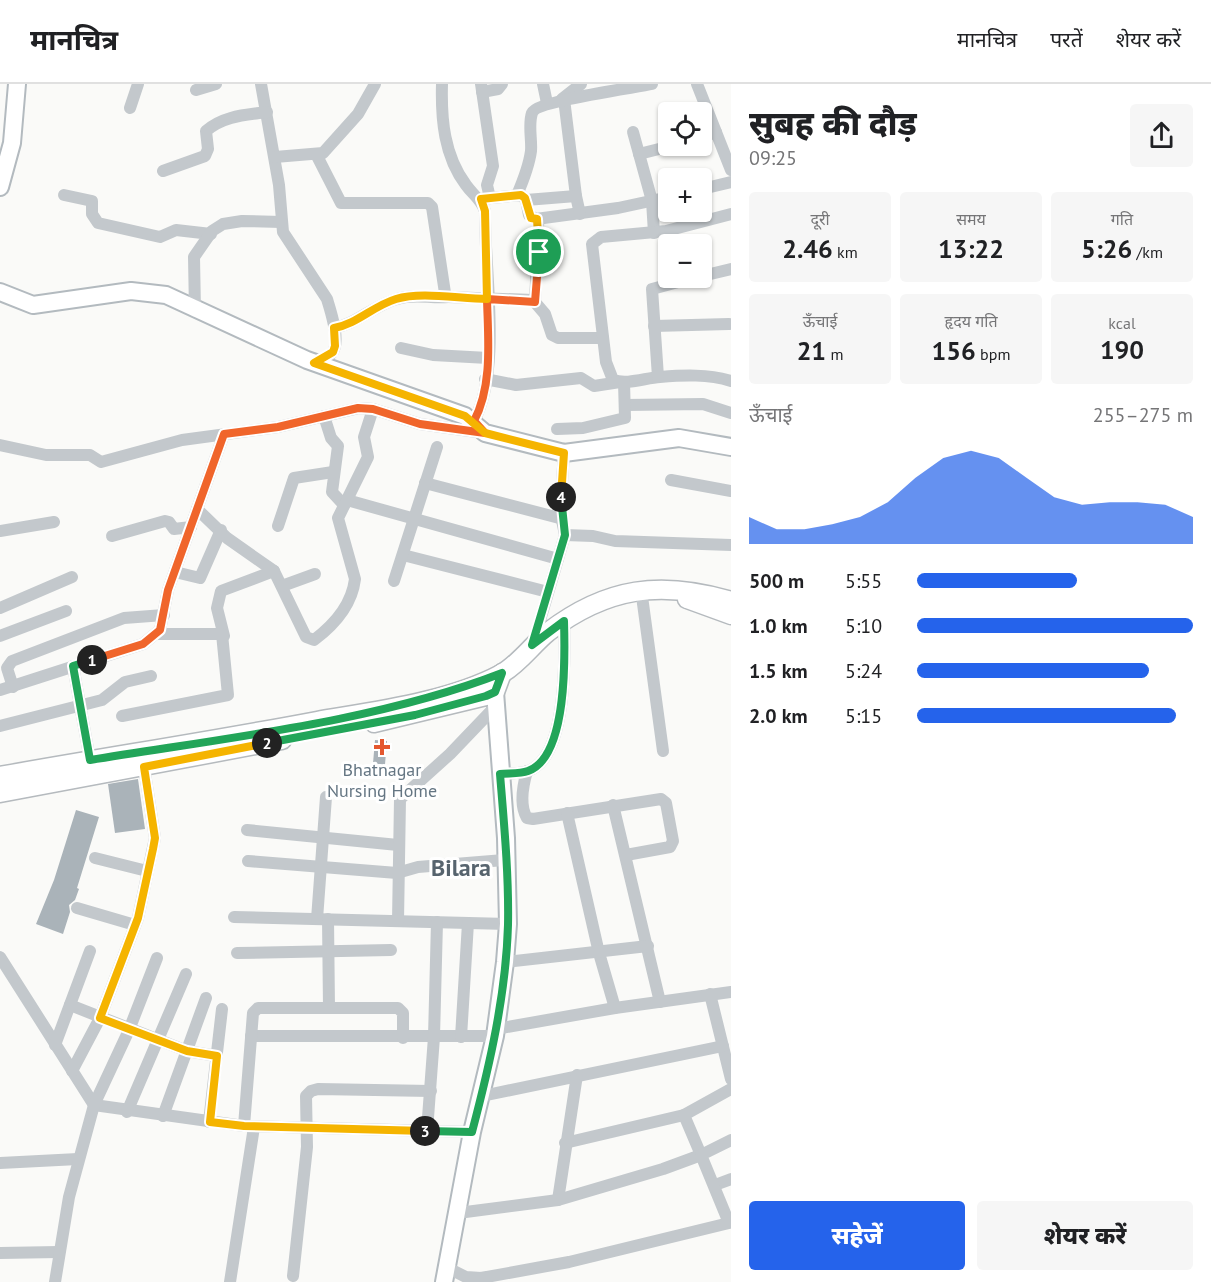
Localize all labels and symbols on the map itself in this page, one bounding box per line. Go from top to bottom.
pin [513,226,564,277]
pin: 4 [546,482,576,512]
pin: 1 [77,645,107,675]
pin: 2 [252,728,282,758]
marker: Bhatnagar Nursing Home [373,738,391,756]
place label: Bhatnagar Nursing Home [327,758,437,802]
district label: Bilara [431,852,491,883]
pin: 3 [410,1116,440,1146]

